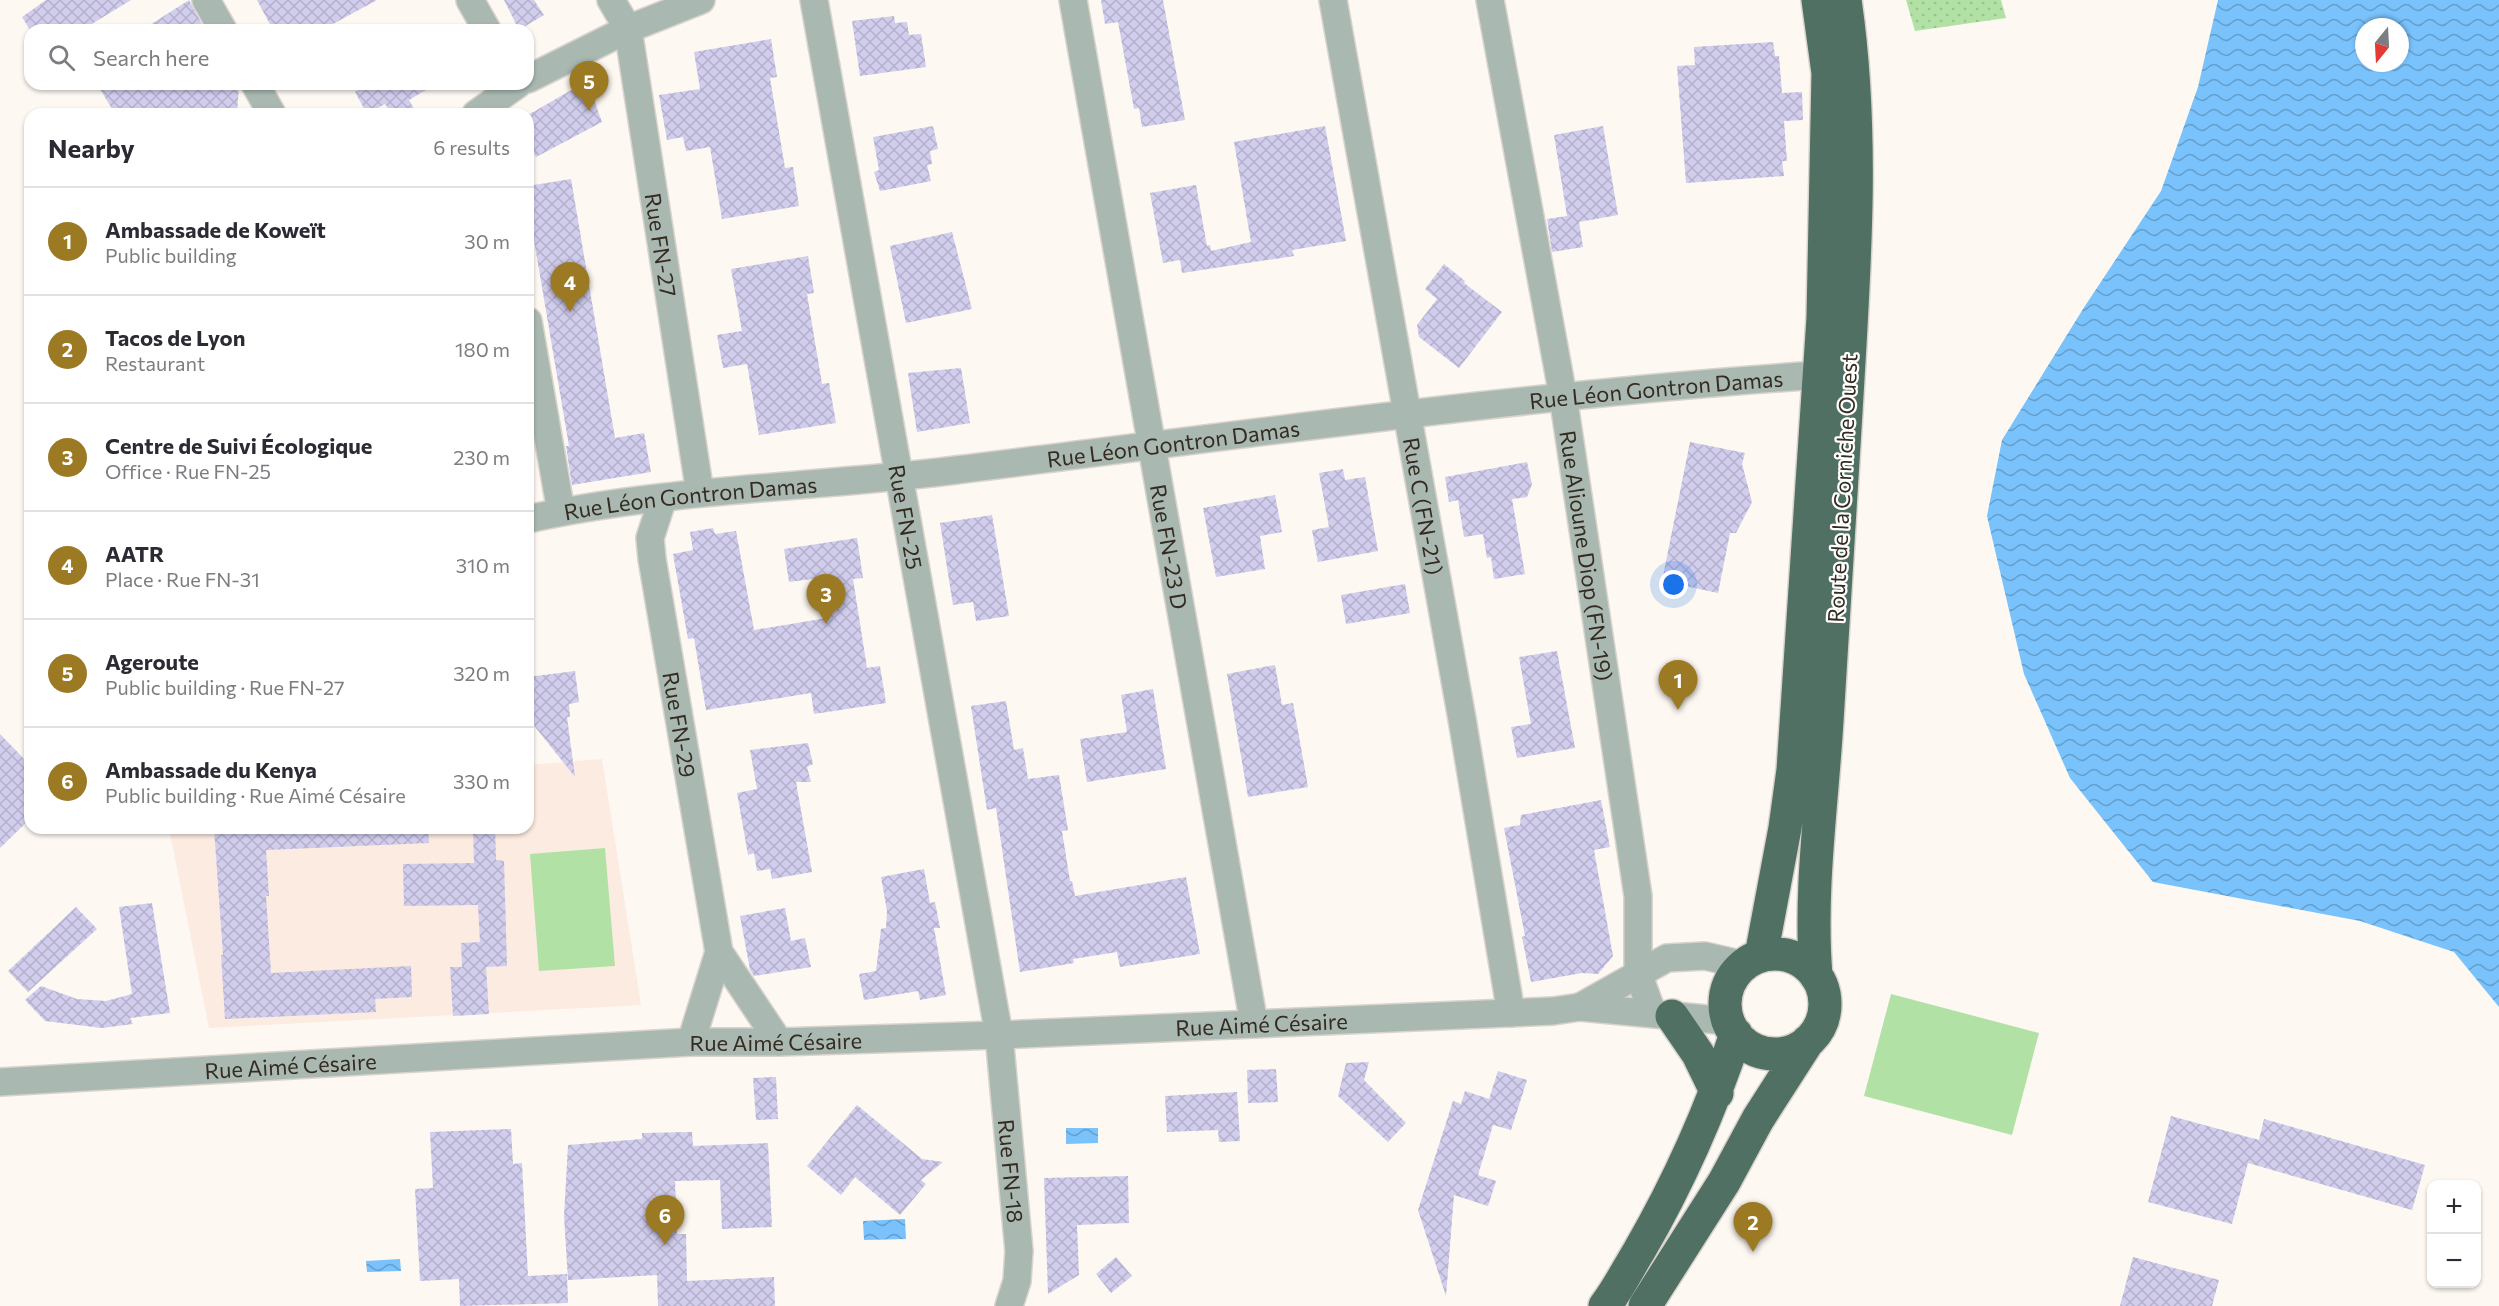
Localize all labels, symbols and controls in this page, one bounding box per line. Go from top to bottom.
north arrow [2355,18,2409,72]
search box [24,24,534,90]
icon: search [45,41,78,74]
text: Search here [93,44,209,71]
pin: 5 [570,62,608,111]
text: Nearby [48,132,135,163]
text: 6 results [433,135,510,159]
street label: Rue FN-27 [640,191,683,299]
text: Ambassade de Koweït [105,216,326,243]
text: 1 [63,229,72,253]
text: 30 m [464,229,510,253]
text: Public building [105,243,237,267]
pin: 4 [550,262,590,312]
text: Tacos de Lyon [105,324,245,351]
text: 2 [62,337,73,361]
text: 180 m [455,337,510,361]
text: Restaurant [105,351,205,375]
street label: Route de la Corniche Ouest [1821,353,1863,623]
street label: Rue Léon Gontron Damas [1528,364,1784,414]
street label: Rue Léon Gontron Damas [1045,414,1301,472]
street label: Rue Alioune Diop (FN-19) [1555,428,1619,683]
text: Centre de Suivi Écologique [105,432,372,459]
street label: Rue C (FN-21) [1398,435,1449,577]
text: 3 [62,445,73,469]
text: 230 m [453,445,510,469]
text: Office · Rue FN-25 [105,459,271,483]
street label: Rue FN-25 [884,462,929,571]
street label: Rue Léon Gontron Damas [562,470,818,525]
street label: Rue FN-23 D [1145,482,1194,611]
text: AATR [105,540,164,567]
text: 4 [61,553,74,577]
text: 310 m [456,553,510,577]
text: Place · Rue FN-31 [105,567,260,591]
your location [1659,570,1688,599]
pin: 3 [806,574,846,624]
text: Ageroute [105,648,199,675]
pin: 1 [1658,660,1698,710]
text: 5 [62,661,73,685]
text: 320 m [453,661,510,685]
street label: Rue FN-29 [658,670,702,779]
text: Public building · Rue FN-27 [105,675,345,699]
text: Ambassade du Kenya [105,756,317,783]
text: 6 [61,769,74,793]
text: 330 m [453,769,510,793]
text: Public building · Rue Aimé Césaire [105,783,406,807]
street label: Rue Aimé Césaire [1175,1006,1348,1041]
street label: Rue Aimé Césaire [690,1026,862,1056]
street label: Rue Aimé Césaire [204,1047,377,1084]
street label: Rue FN-18 [993,1118,1030,1224]
map controls [2427,1180,2481,1288]
button: + [2427,1180,2481,1234]
pin: 6 [646,1196,684,1245]
pin: 2 [1734,1202,1772,1252]
button: − [2427,1234,2481,1288]

